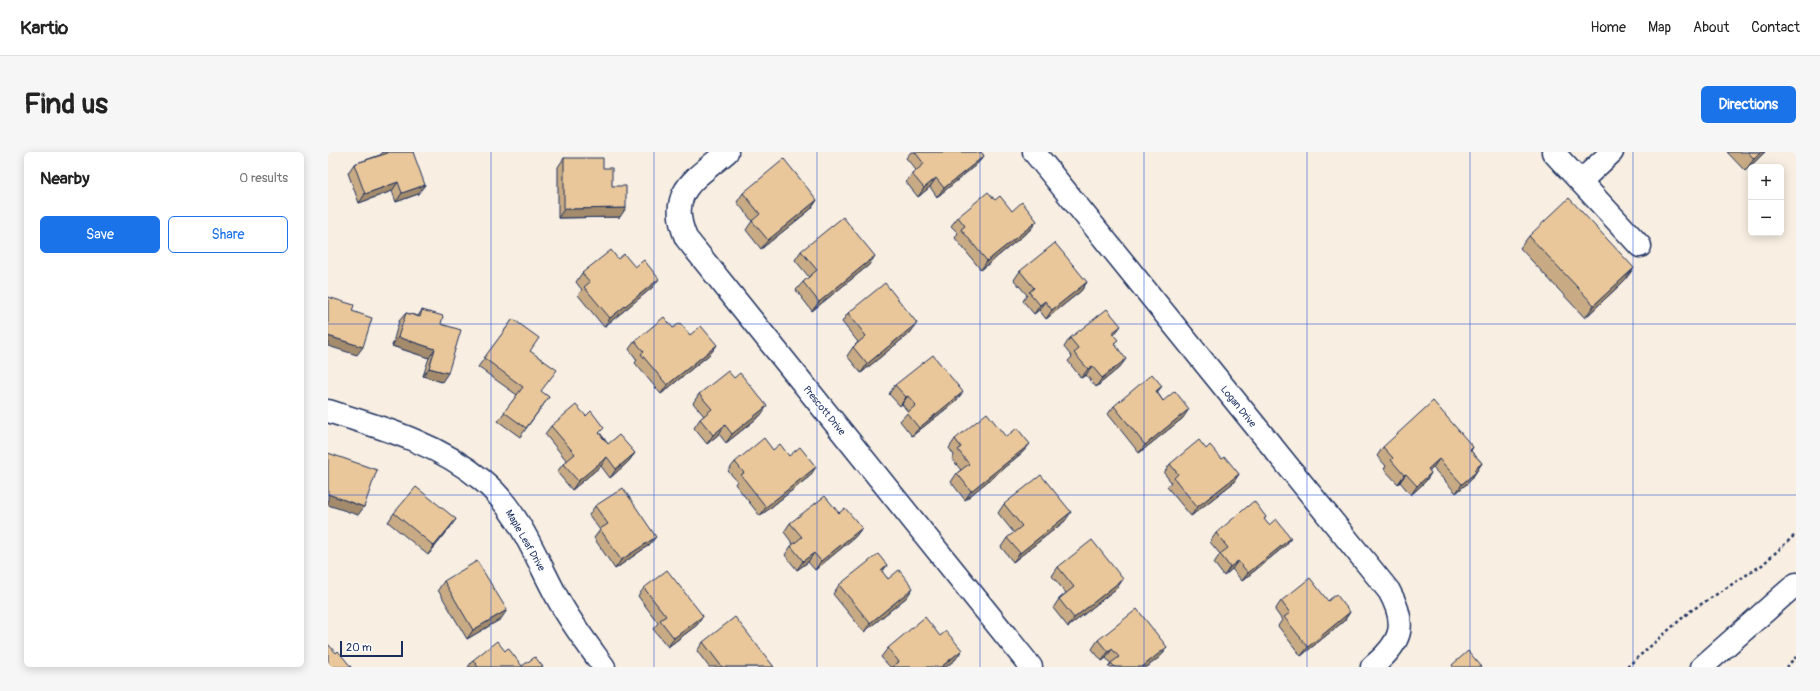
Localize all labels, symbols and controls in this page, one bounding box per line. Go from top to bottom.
text: Kartio [20,16,68,40]
text: Home [1591,19,1626,36]
text: Map [1648,19,1671,36]
text: About [1693,19,1729,36]
text: Contact [1751,19,1800,36]
button: Directions [1701,86,1796,123]
text: Find us [24,87,108,122]
map controls [1748,164,1784,236]
button: + [1748,164,1784,200]
text: Nearby [40,168,89,189]
text: 0 results [239,170,288,186]
button: − [1748,200,1784,236]
button: Save [40,216,160,253]
button: Share [168,216,288,253]
street label: Prescott Drive [801,383,848,438]
street label: Logan Drive [1218,384,1259,430]
street label: Maple Leaf Drive [503,508,548,573]
scale bar [340,639,403,658]
text: 20 m [346,641,372,654]

